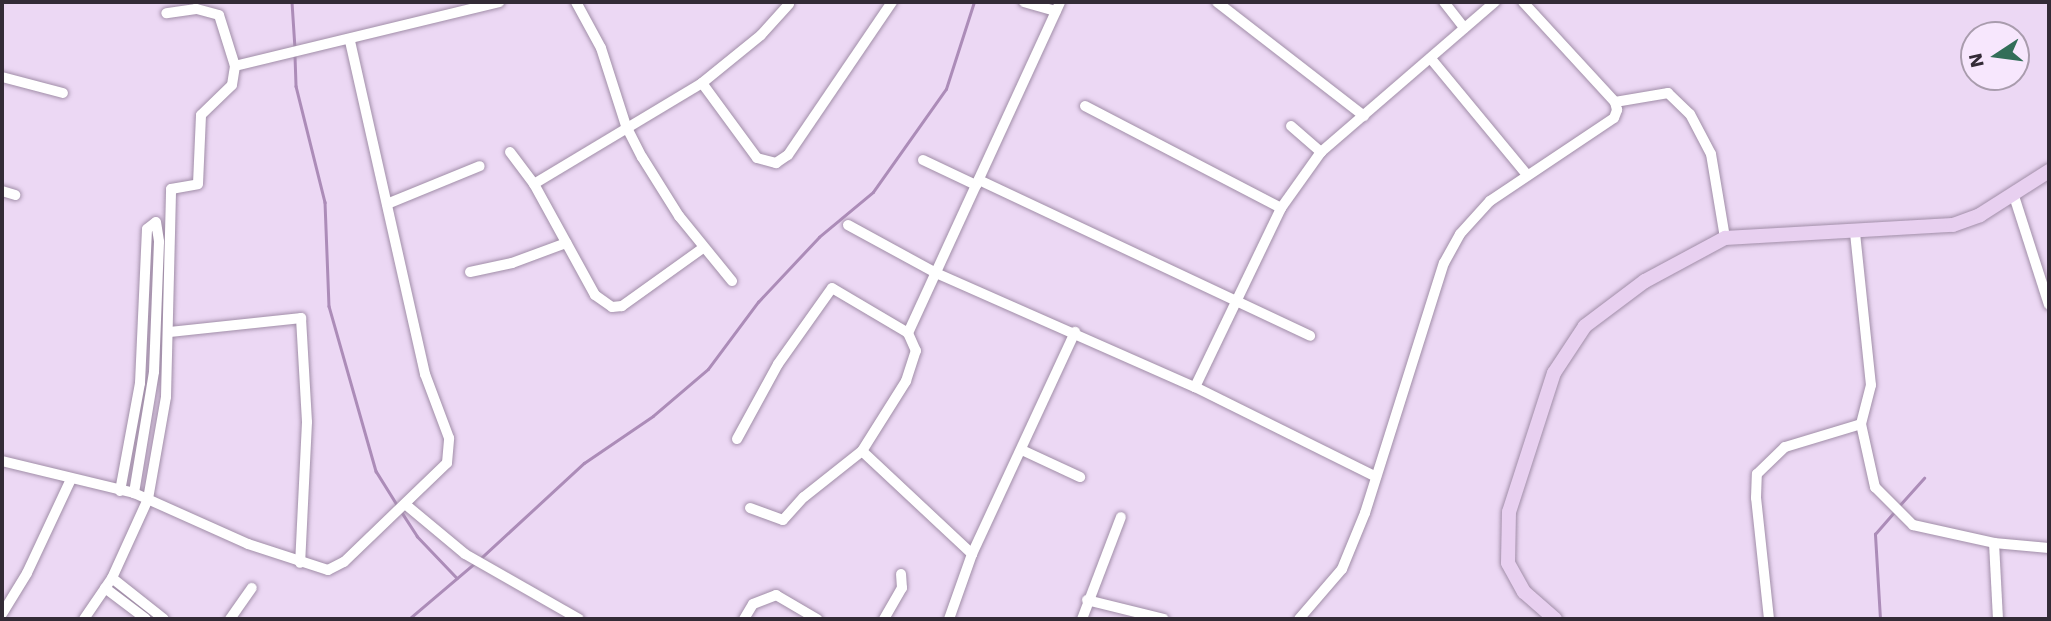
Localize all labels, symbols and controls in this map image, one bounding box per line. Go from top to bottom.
north arrow [1960,21,2030,91]
text: N [1963,51,1989,70]

